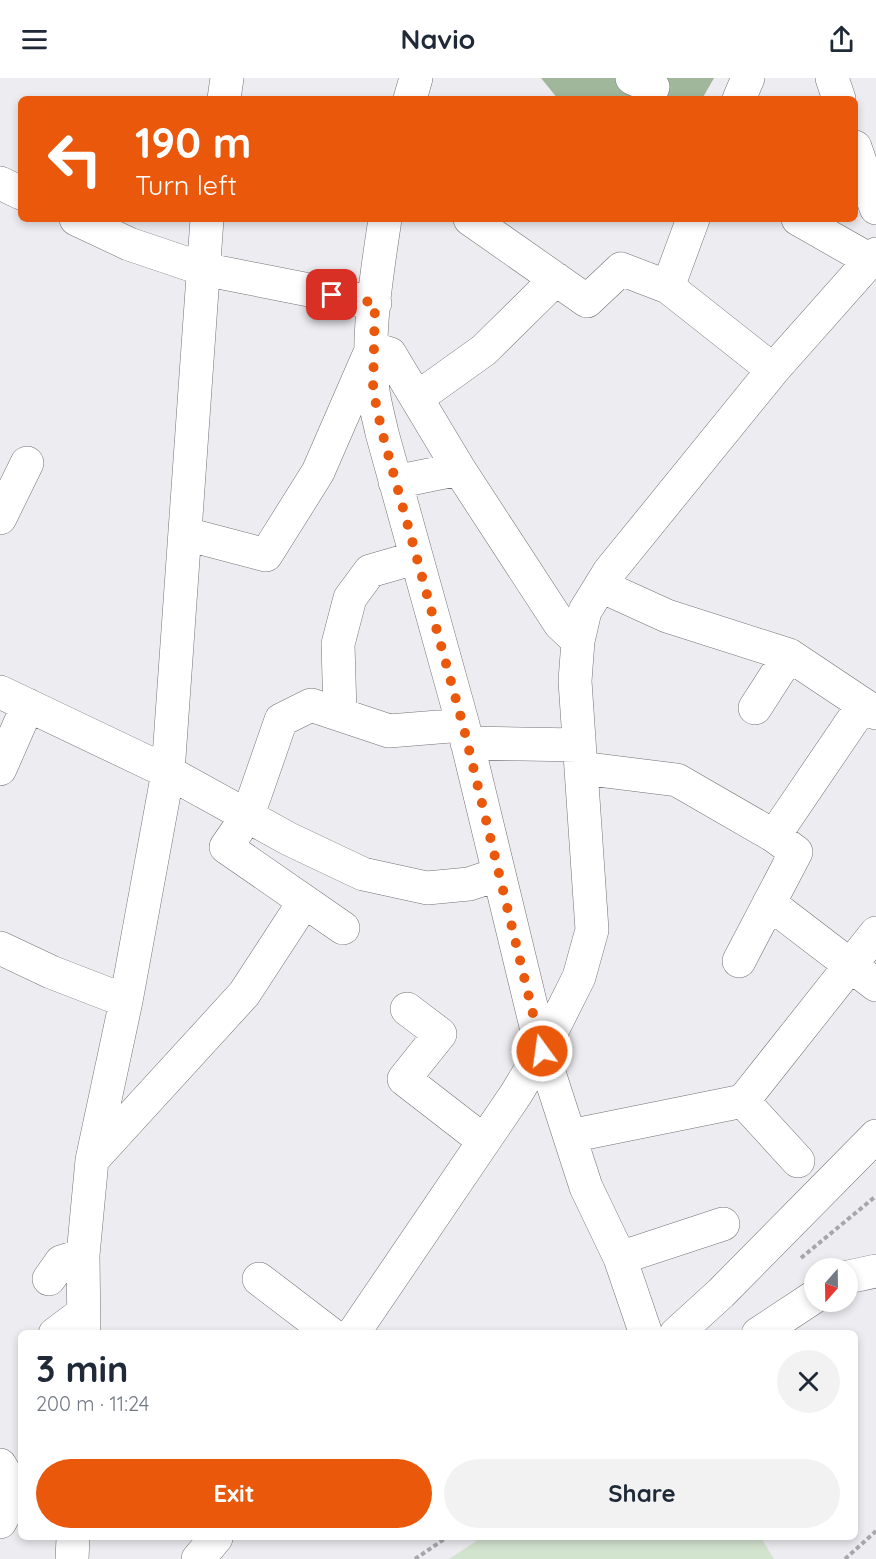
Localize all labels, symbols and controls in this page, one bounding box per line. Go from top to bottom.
text: Navio [401,22,475,56]
icon: menu [18,23,51,56]
icon: share [825,23,858,56]
text: 190 m [135,116,251,169]
icon: left [36,120,114,198]
text: Turn left [135,168,237,202]
pin [306,269,357,320]
icon: arrive [315,278,348,311]
position arrow [510,1019,574,1083]
north arrow [804,1258,858,1312]
map controls [804,1258,858,1312]
text: 3 min [36,1346,129,1391]
button: close [777,1350,840,1413]
text: 200 m · 11:24 [36,1391,149,1416]
button: Exit [36,1459,432,1528]
button: Share [444,1459,840,1528]

